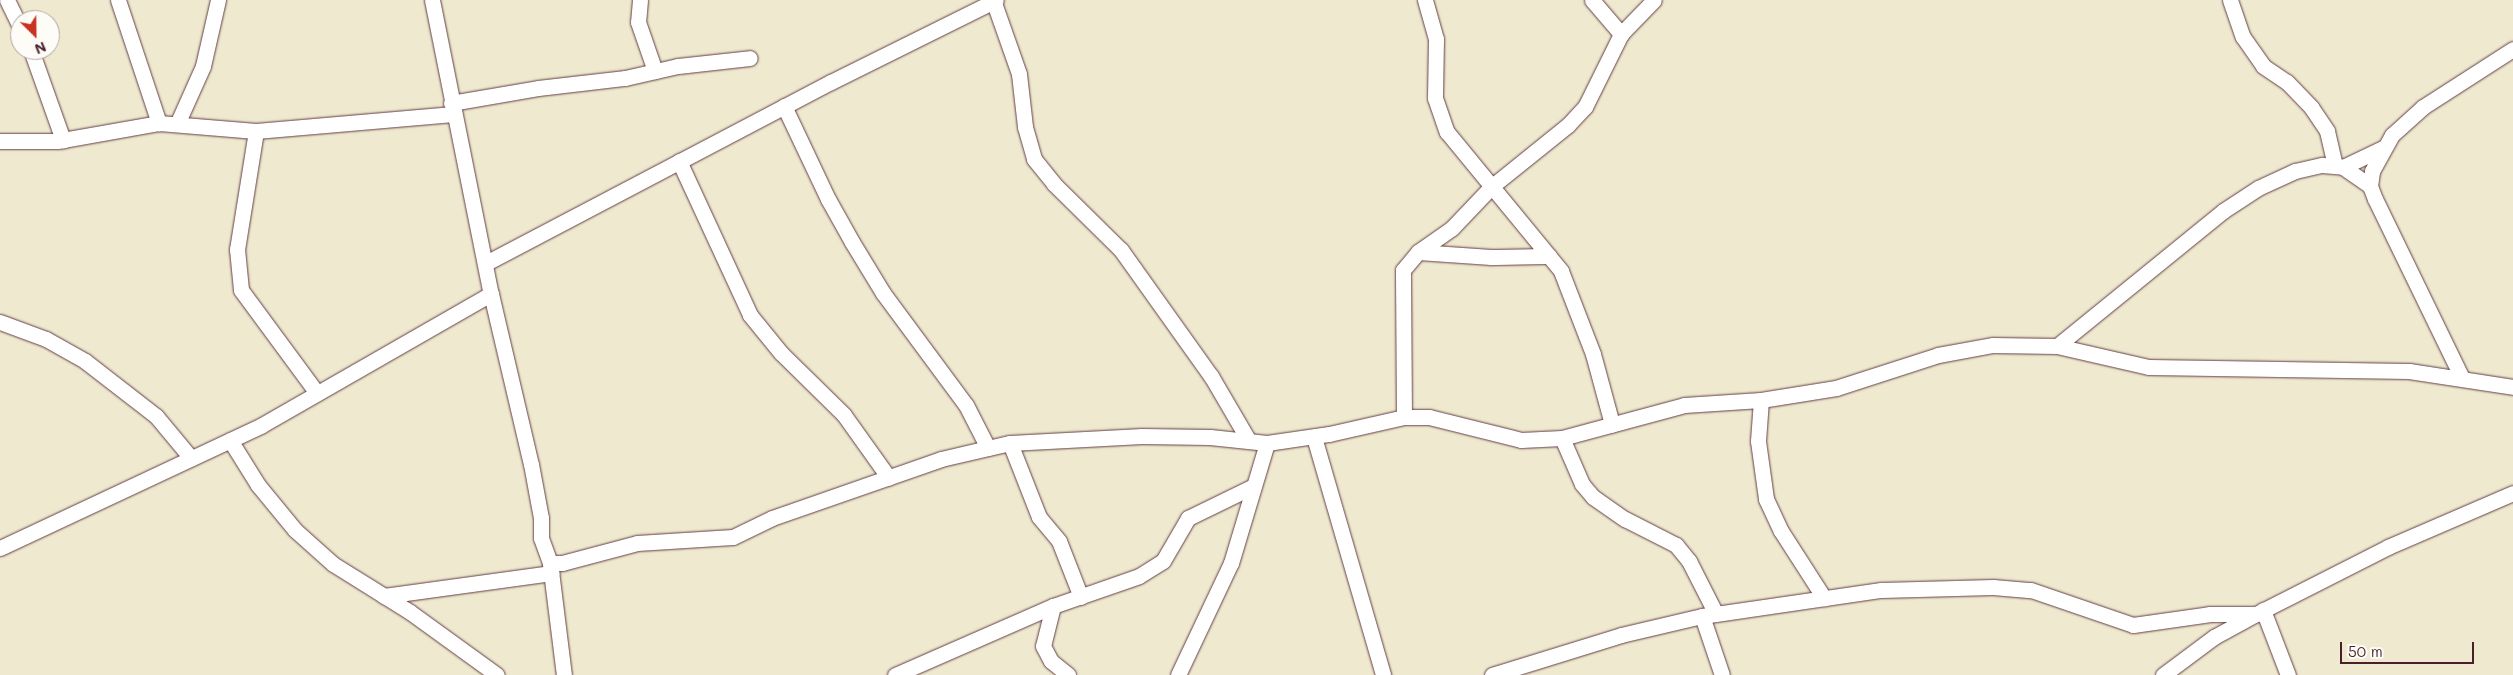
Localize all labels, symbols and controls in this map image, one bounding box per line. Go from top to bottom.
north arrow [10,10,60,60]
text: N [32,38,49,59]
scale bar [2343,632,2477,664]
text: 50 m [2348,641,2383,661]

